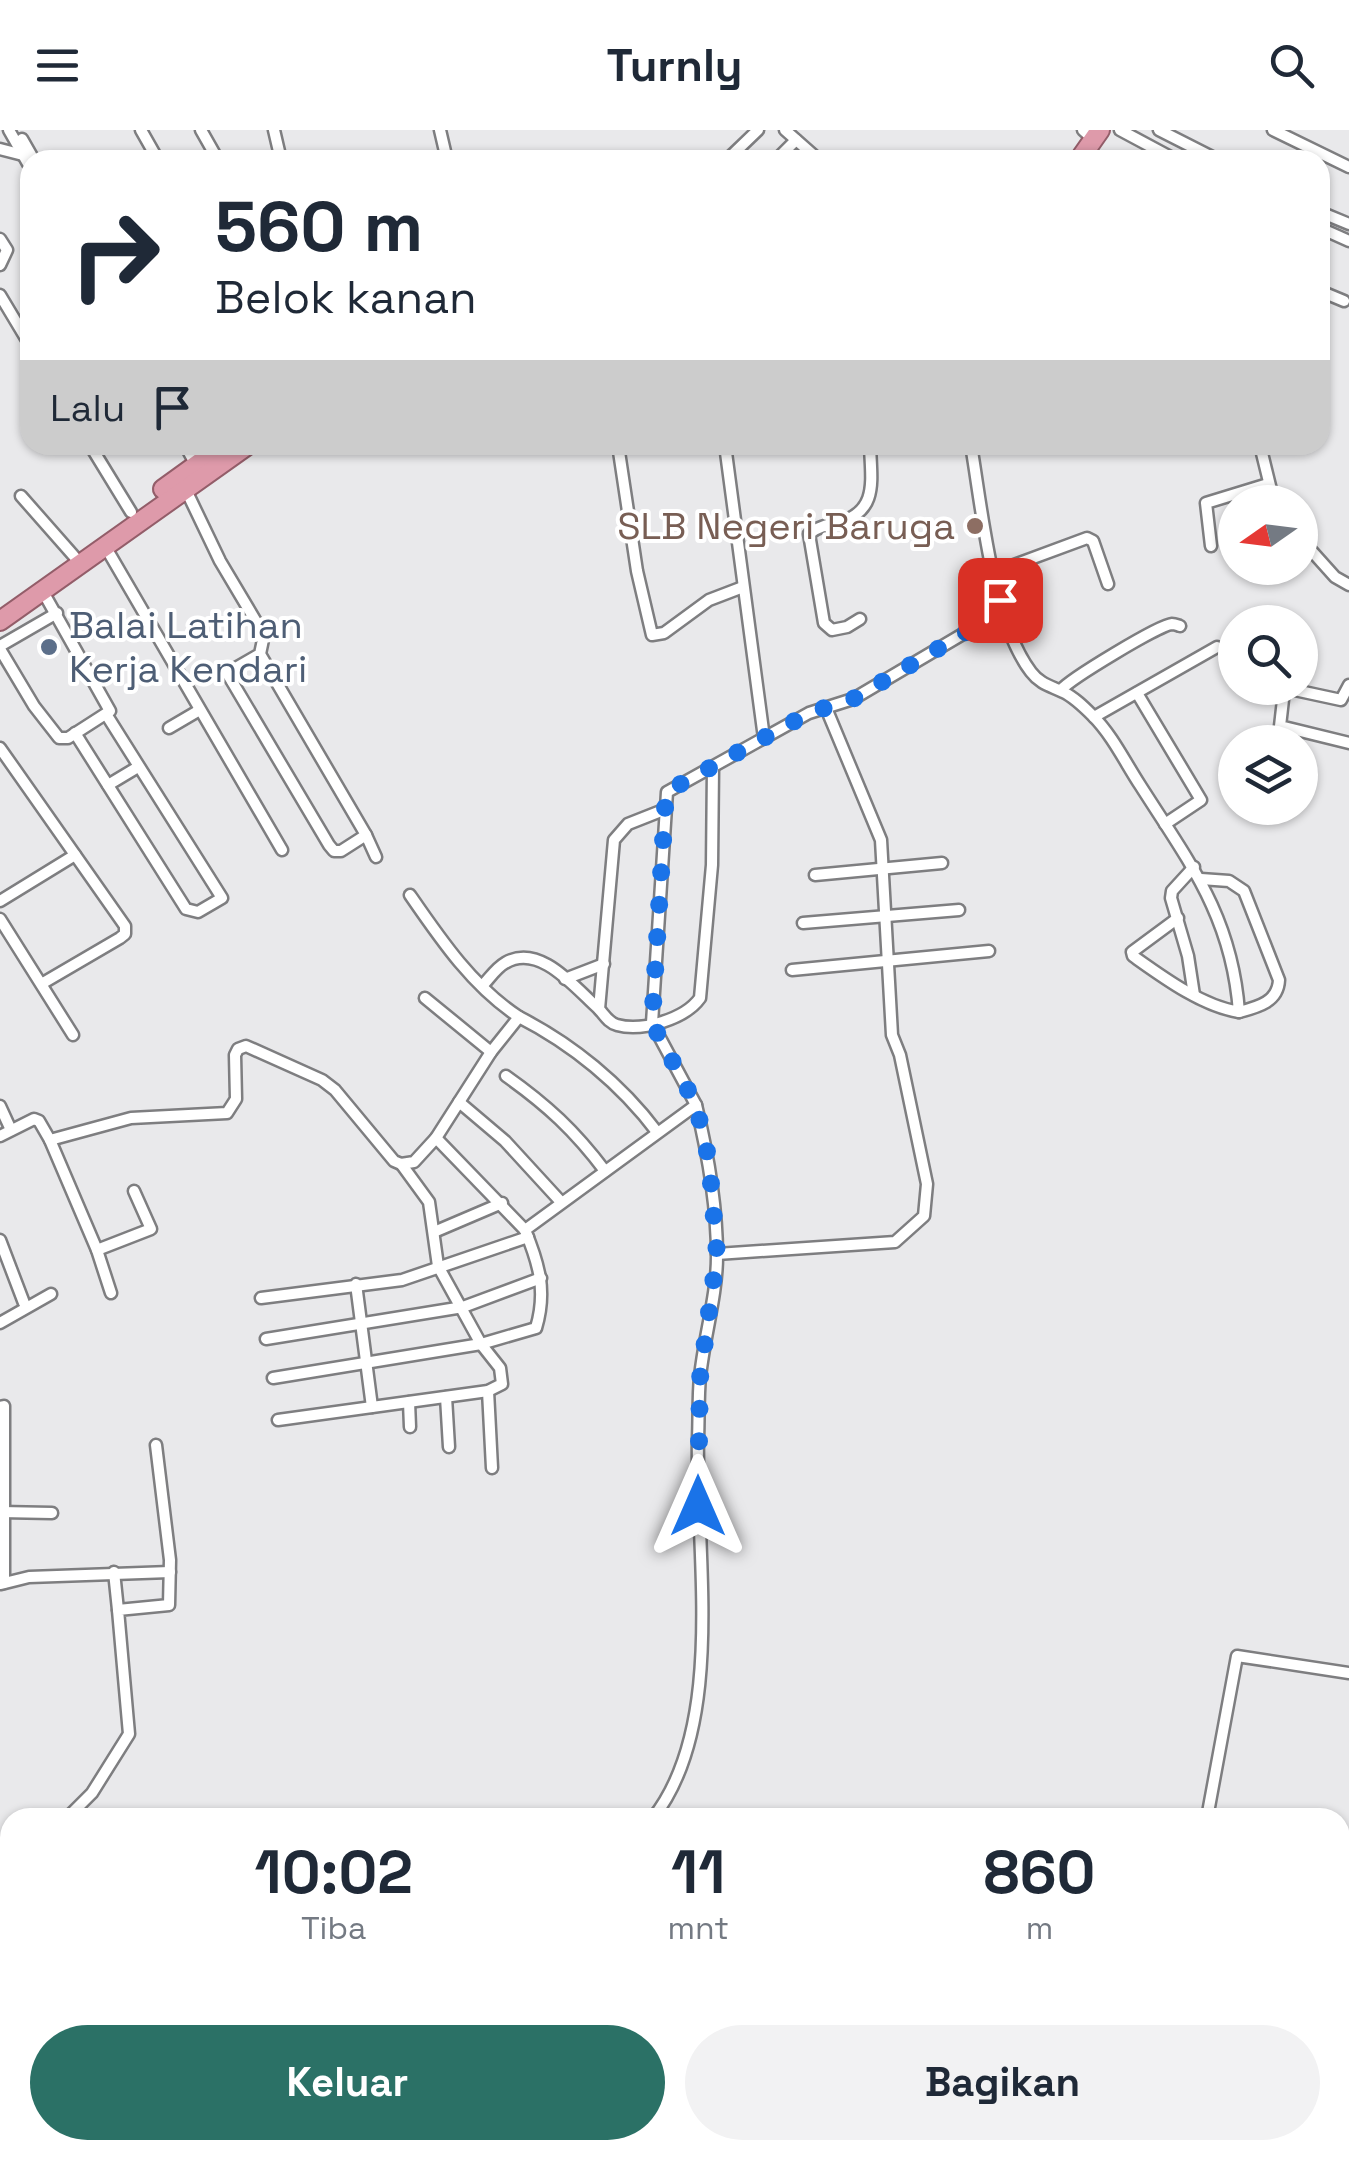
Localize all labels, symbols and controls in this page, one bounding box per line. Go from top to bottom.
text: Turnly [606,37,743,94]
icon: menu [30,38,85,93]
icon: search [1264,38,1319,93]
text: 560 m [215,182,423,271]
icon: right [50,190,180,320]
text: Belok kanan [215,269,477,326]
icon: arrive [145,380,200,435]
text: Lalu [50,384,125,432]
north arrow [1218,485,1318,585]
map controls [1218,485,1318,825]
place label: SLB Negeri Baruga [617,502,955,550]
marker: SLB Negeri Baruga [964,515,986,537]
pin [958,558,1043,643]
icon: arrive [973,573,1028,628]
place label: Balai Latihan Kerja Kendari [69,601,307,693]
button: search [1218,605,1318,705]
marker: Balai Latihan Kerja Kendari [38,636,60,658]
button: layers [1218,725,1318,825]
position arrow [646,1454,750,1558]
text: 10:02 [255,1834,413,1911]
text: 11 [671,1834,725,1911]
text: 860 [983,1834,1095,1911]
text: Tiba [301,1908,366,1948]
text: mnt [668,1908,729,1948]
text: m [1026,1908,1053,1948]
button: Keluar [30,2025,665,2140]
button: Bagikan [685,2025,1320,2140]

